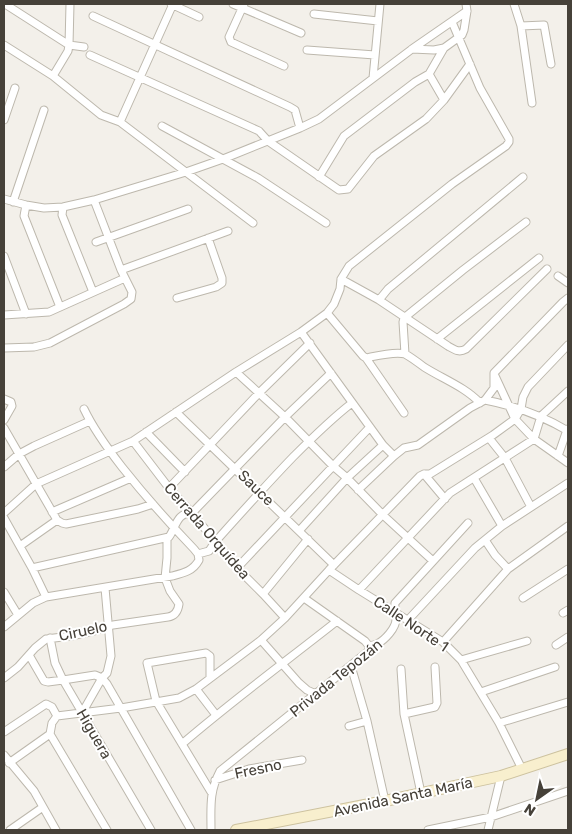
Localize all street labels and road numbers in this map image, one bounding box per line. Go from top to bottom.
street label: Sauce [234,466,278,510]
street label: Cerrada Orquídea [160,479,254,583]
street label: Calle Norte 1 [370,592,452,656]
street label: Ciruelo [57,617,109,645]
street label: Privada Tepozán [286,635,386,721]
street label: Higuera [73,706,115,762]
street label: Fresno [233,755,283,783]
street label: Avenida Santa María [332,773,474,821]

